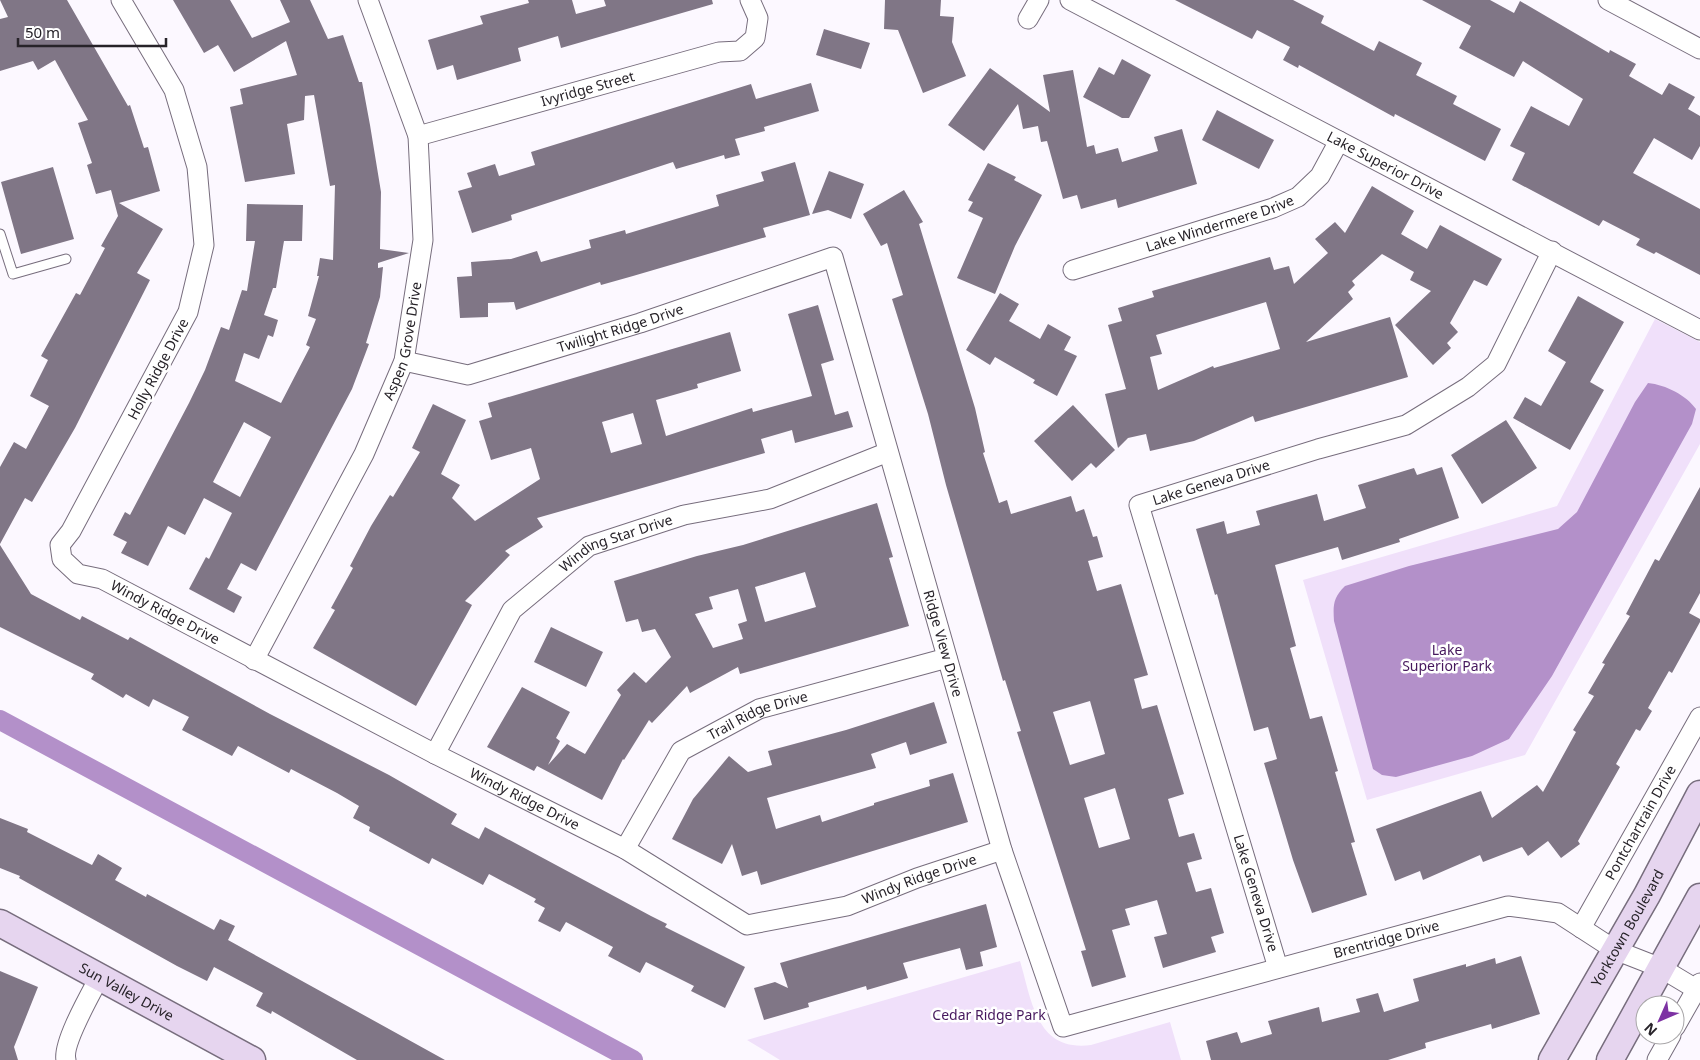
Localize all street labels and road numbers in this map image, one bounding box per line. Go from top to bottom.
street label: Ivyridge Street [538,66,636,110]
street label: Lake Superior Drive [1324,126,1447,203]
street label: Lake Windermere Drive [1143,190,1297,256]
street label: Aspen Grove Drive [378,280,425,403]
street label: Twilight Ridge Drive [555,299,686,356]
street label: Holly Ridge Drive [123,315,192,423]
street label: Lake Geneva Drive [1150,455,1272,509]
street label: Winding Star Drive [555,509,675,576]
street label: Windy Ridge Drive [108,575,223,648]
street label: Ridge View Drive [919,588,968,699]
street label: Trail Ridge Drive [704,686,810,744]
street label: Pontchartrain Drive [1600,762,1680,883]
street label: Windy Ridge Drive [467,763,583,834]
street label: Lake Geneva Drive [1230,832,1283,954]
street label: Windy Ridge Drive [859,849,979,908]
street label: Yorktown Boulevard [1586,866,1668,990]
street label: Brentridge Drive [1331,915,1441,962]
street label: Sun Valley Drive [76,958,177,1025]

